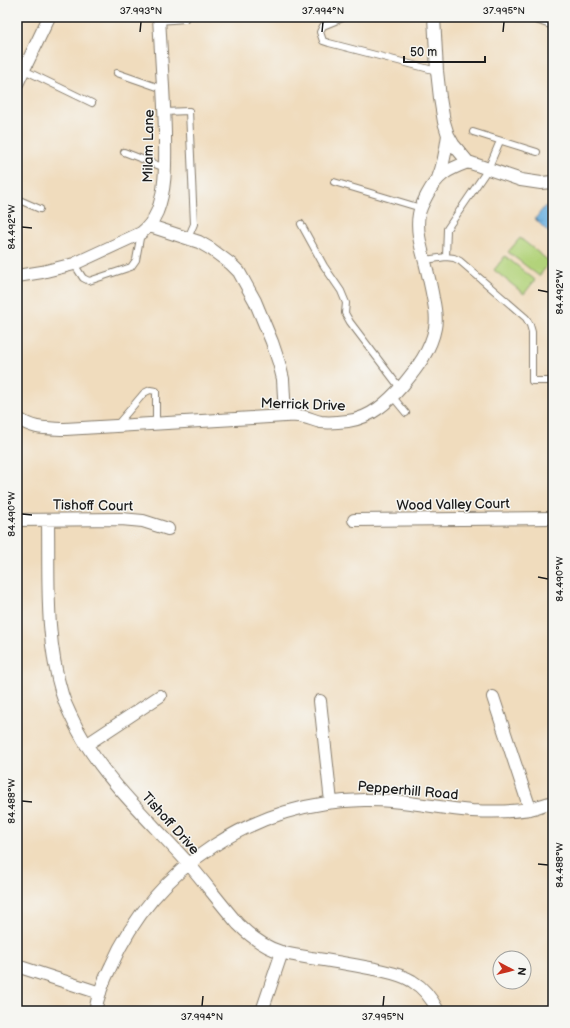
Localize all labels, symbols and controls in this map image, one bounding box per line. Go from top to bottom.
text: 37.993°N [120,5,162,17]
text: 37.994°N [302,5,344,17]
text: 37.995°N [483,5,525,17]
scale bar [404,38,485,64]
text: 50 m [410,45,437,60]
street label: Milam Lane [139,109,158,183]
text: 84.492°W [6,204,18,250]
text: 84.492°W [554,269,566,315]
street label: Merrick Drive [260,395,346,414]
text: 84.490°W [6,491,18,537]
street label: Wood Valley Court [396,495,511,514]
street label: Tishoff Court [53,496,134,515]
text: 84.490°W [554,556,566,602]
text: 84.488°W [6,778,18,824]
street label: Pepperhill Road [357,778,459,803]
street label: Tishoff Drive [138,789,203,858]
text: 84.488°W [554,842,566,888]
north arrow [492,950,532,990]
text: N [514,966,528,976]
text: 37.994°N [181,1011,223,1023]
text: 37.995°N [362,1011,404,1023]

